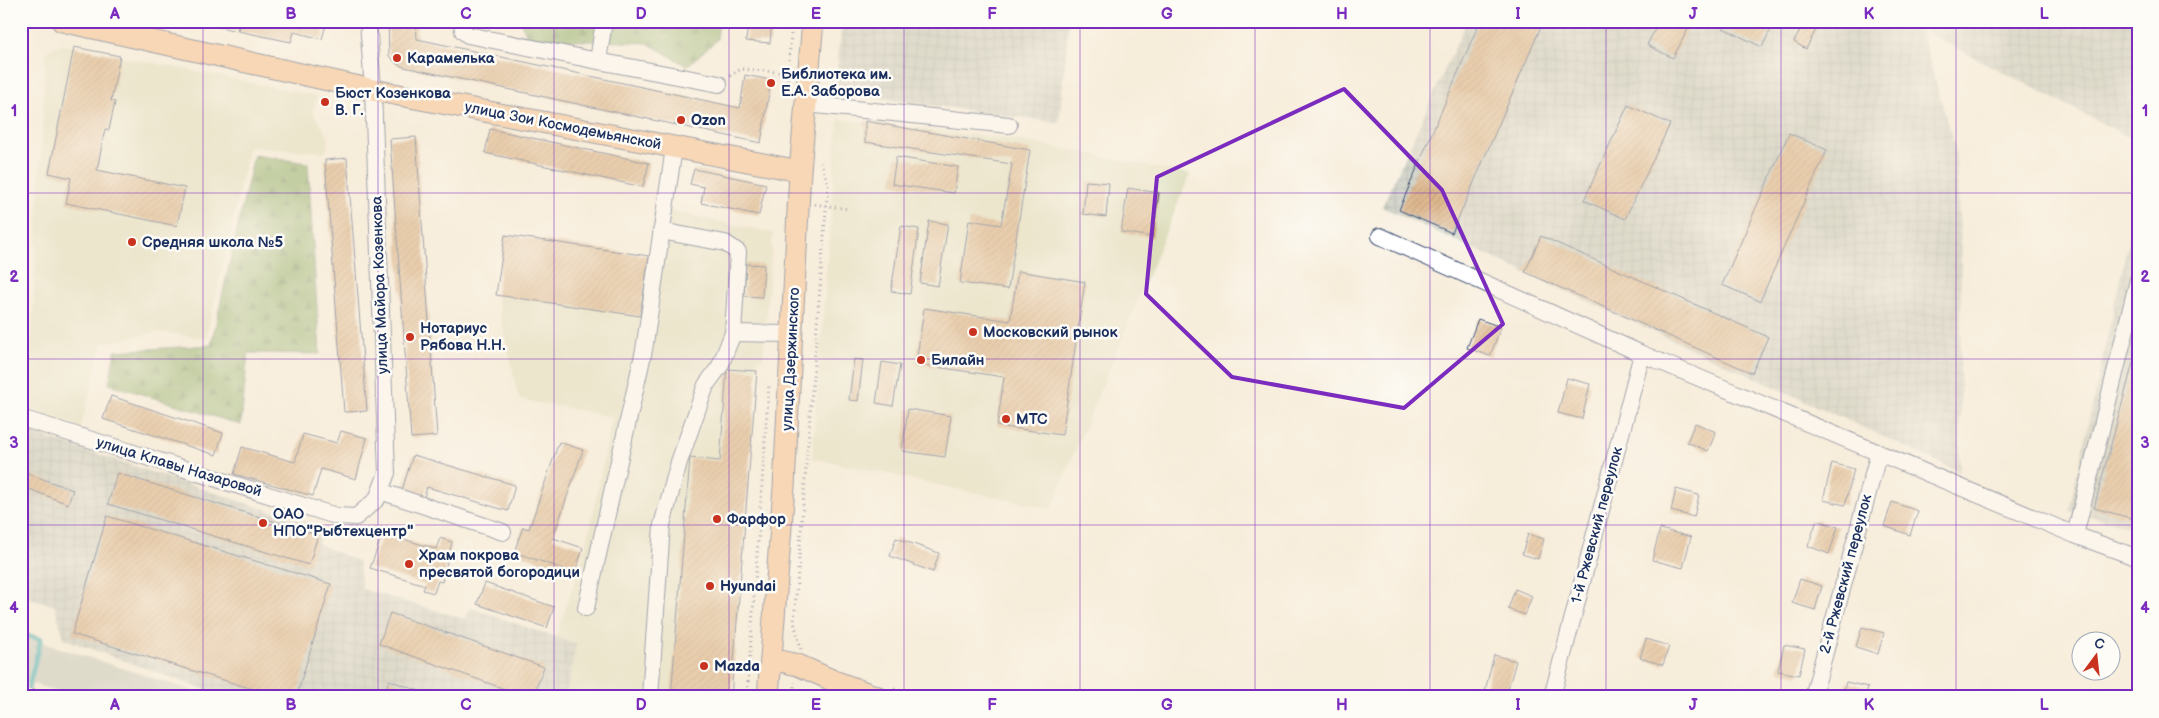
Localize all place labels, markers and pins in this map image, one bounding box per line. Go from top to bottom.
place label: Карамелька [407,49,495,68]
marker: Карамелька [391,52,403,64]
place label: Библиотека им. Е.А. Заборова [781,65,892,101]
marker: Библиотека им. Е.А. Заборова [765,77,777,89]
place label: Бюст Козенкова В. Г. [335,84,451,120]
marker: Бюст Козенкова В. Г. [319,96,331,108]
place label: Ozon [691,111,726,130]
marker: Ozon [675,114,687,126]
place label: Средняя школа №5 [142,233,284,252]
marker: Средняя школа №5 [126,236,138,248]
place label: Нотариус Рябова Н.Н. [420,319,506,355]
place label: Московский рынок [983,323,1118,342]
marker: Московский рынок [967,326,979,338]
marker: Нотариус Рябова Н.Н. [404,331,416,343]
place label: Билайн [931,351,984,370]
marker: Билайн [915,354,927,366]
place label: МТС [1016,410,1048,429]
marker: МТС [1000,413,1012,425]
place label: ОАО НПО"Рыбтехцентр" [273,505,413,541]
place label: Фарфор [727,510,786,529]
marker: Фарфор [711,513,723,525]
marker: ОАО НПО"Рыбтехцентр" [257,517,269,529]
place label: Храм покрова пресвятой богородици [418,546,580,582]
marker: Храм покрова пресвятой богородици [403,558,415,570]
place label: Hyundai [720,577,776,596]
marker: Hyundai [704,580,716,592]
place label: Mazda [714,657,760,676]
marker: Mazda [698,660,710,672]

